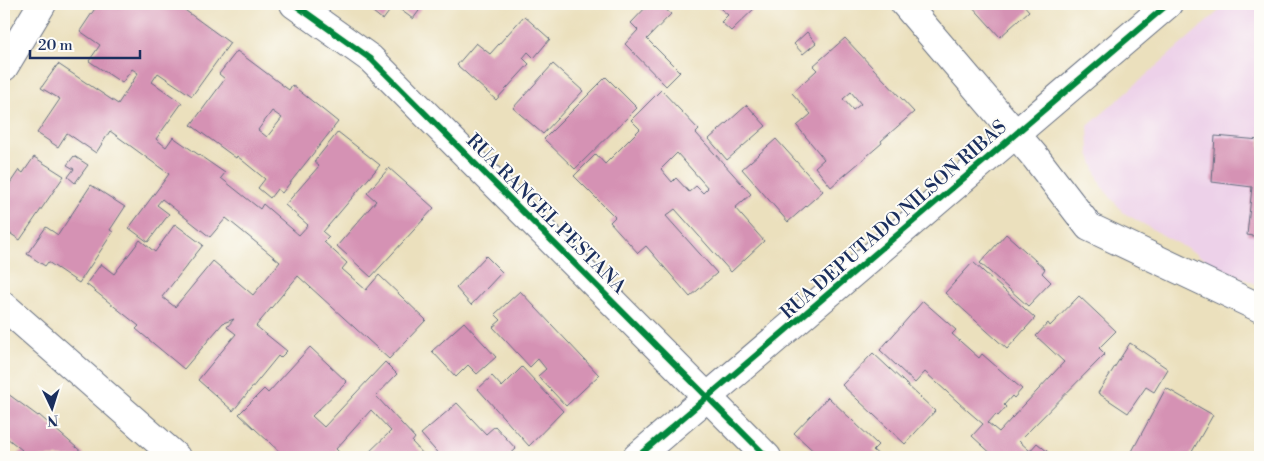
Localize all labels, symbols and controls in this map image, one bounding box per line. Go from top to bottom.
scale bar [30,28,140,60]
text: 20 m [38,36,73,55]
street label: RUA DEPUTADO NILSON RIBAS [776,115,1012,325]
street label: RUA RANGEL PESTANA [461,129,632,299]
north arrow [28,384,78,434]
text: N [47,411,59,429]

